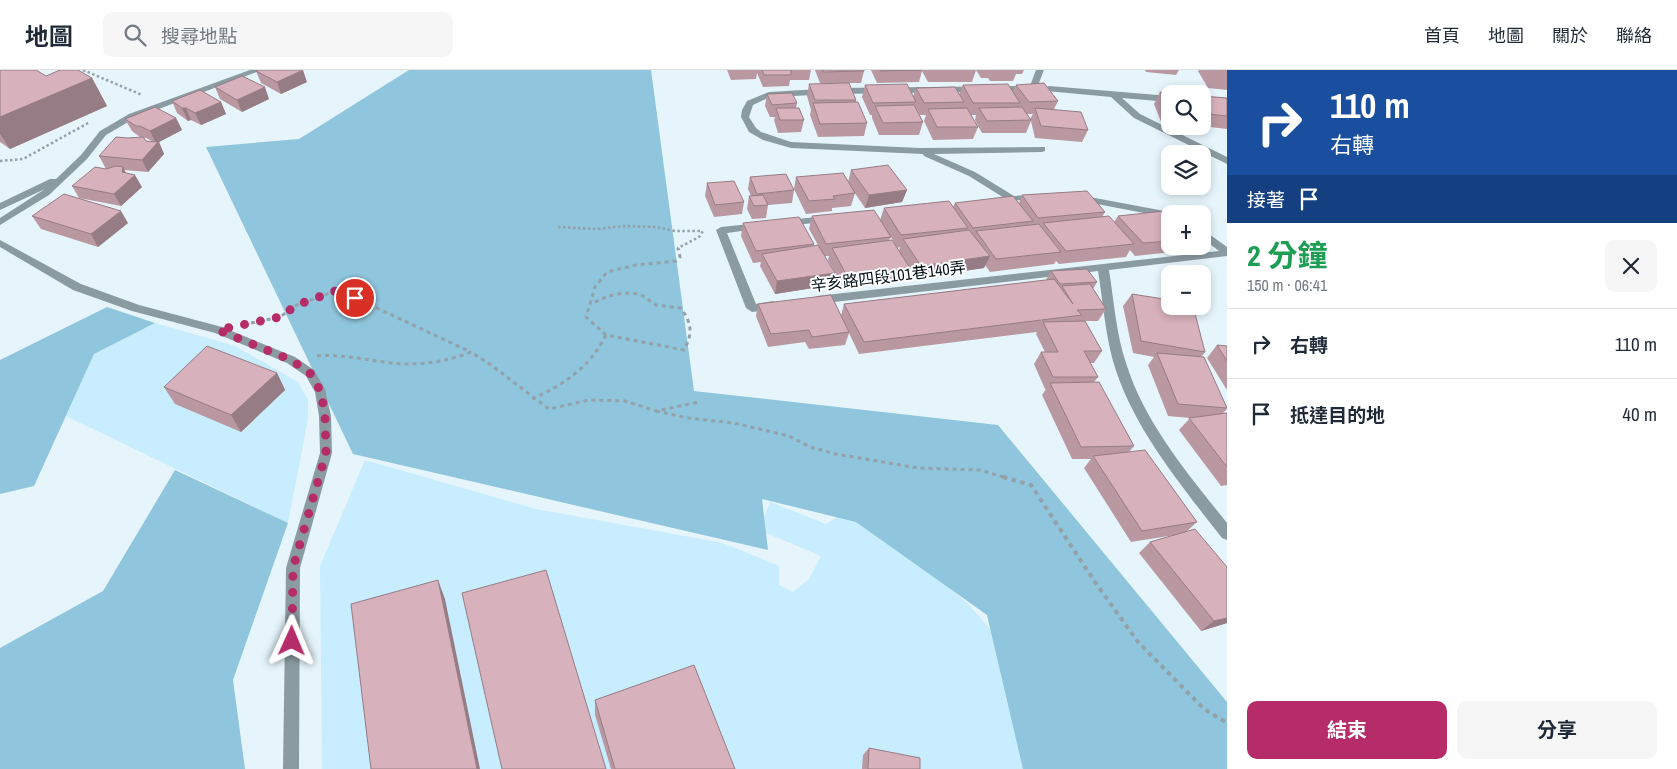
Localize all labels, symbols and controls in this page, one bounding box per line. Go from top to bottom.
search box [103,12,453,57]
text: 地圖 [25,20,73,52]
icon: search [121,21,149,49]
text: 搜尋地點 [161,23,237,49]
text: 首頁 [1424,23,1460,48]
text: 地圖 [1488,23,1524,48]
text: 關於 [1552,23,1588,48]
text: 聯絡 [1616,23,1652,48]
text: 110 m [1330,82,1410,129]
map controls [1161,85,1211,315]
button: search [1161,85,1211,135]
icon: right [1247,90,1312,155]
text: 右轉 [1330,130,1374,160]
button: layers [1161,145,1211,195]
icon: arrive [1295,185,1323,213]
text: 接著 [1247,187,1285,213]
button: + [1161,205,1211,255]
text: 2 分鐘 [1247,235,1328,275]
button: close [1605,240,1657,292]
street label: 辛亥路四段101巷140弄 [809,256,967,296]
button: − [1161,265,1211,315]
text: 150 m · 06:41 [1247,274,1327,296]
pin [334,277,376,319]
icon: arrive [341,284,369,312]
icon: right [1247,330,1275,358]
text: 110 m [1615,331,1657,357]
text: 右轉 [1290,332,1328,358]
icon: arrive [1247,400,1275,428]
text: 40 m [1622,401,1657,427]
text: 抵達目的地 [1290,402,1385,428]
position arrow [265,614,317,666]
button: 結束 [1247,701,1447,759]
button: 分享 [1457,701,1657,759]

